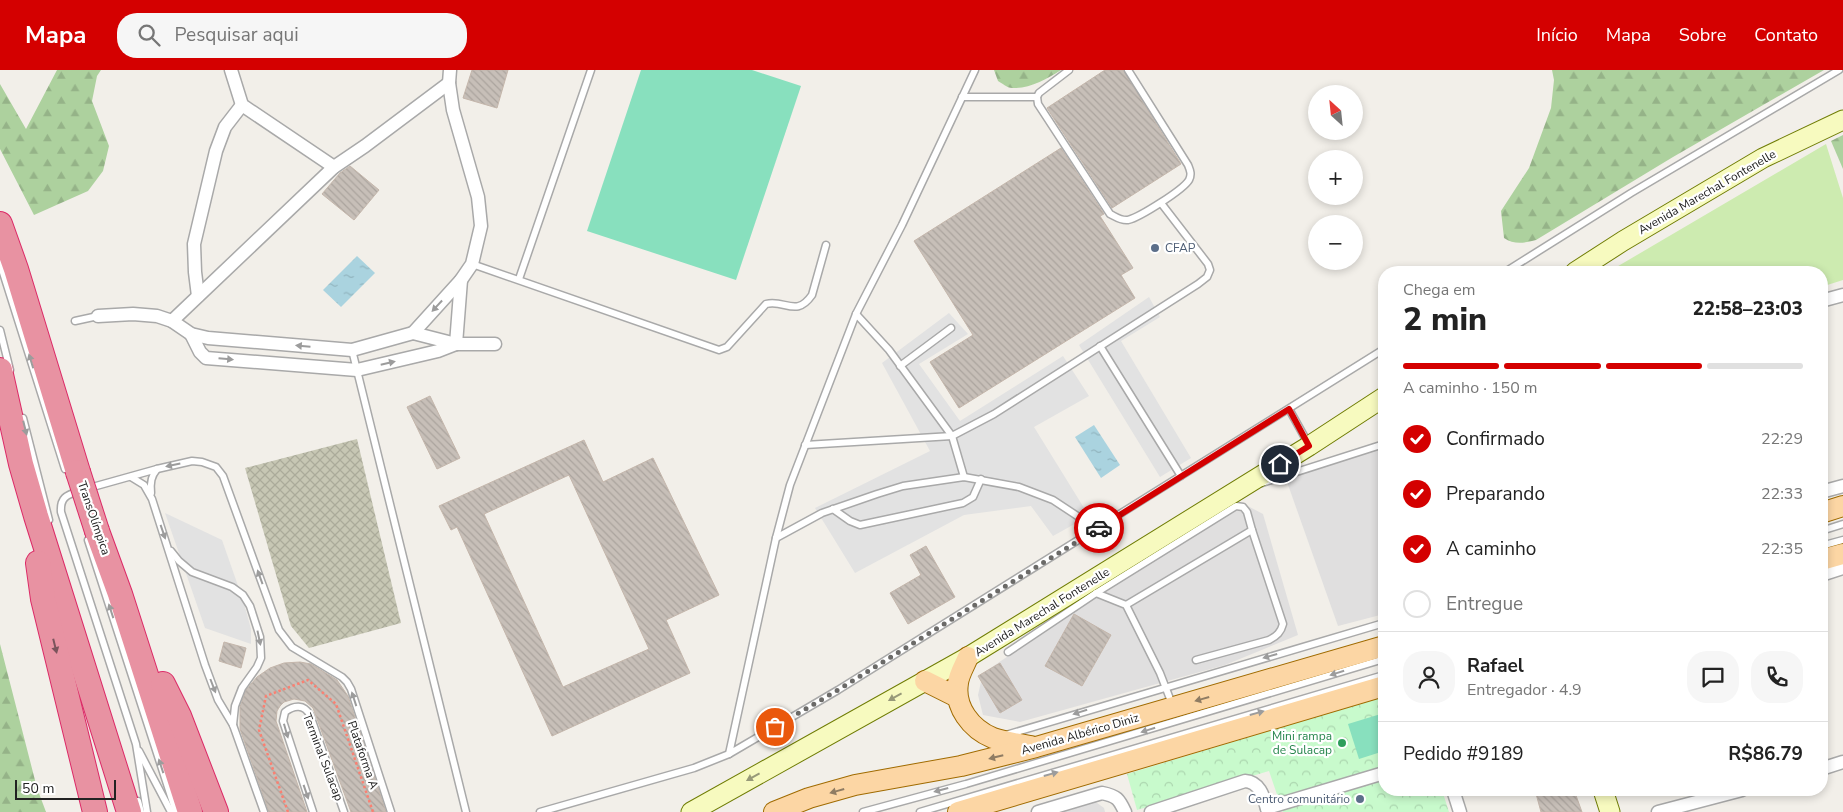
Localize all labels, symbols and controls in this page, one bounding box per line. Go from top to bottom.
search box [117,13,467,58]
text: Mapa [25,19,87,51]
icon: search [135,21,163,49]
text: Pesquisar aqui [175,22,299,48]
text: Início [1536,23,1578,47]
text: Mapa [1606,23,1651,47]
text: Sobre [1679,23,1726,47]
text: Contato [1754,23,1818,47]
north arrow [1308,85,1362,140]
map controls [1308,85,1363,270]
street label: Avenida Marechal Fontenelle [1635,146,1779,238]
button: + [1308,150,1363,205]
button: − [1308,215,1363,270]
place label: CFAP [1165,240,1196,256]
marker: CFAP [1149,242,1161,254]
text: Chega em [1403,279,1476,301]
text: 22:58–23:03 [1692,296,1803,322]
text: 2 min [1403,298,1487,341]
one-way arrow [431,300,443,312]
one-way arrow [295,342,311,350]
one-way arrow [27,354,34,369]
one-way arrow [219,356,235,364]
one-way arrow [380,359,395,367]
text: A caminho · 150 m [1403,377,1538,399]
one-way arrow [21,420,29,435]
icon: check [1403,425,1431,453]
text: Confirmado [1446,426,1545,452]
text: 22:29 [1761,428,1803,450]
pin [1259,443,1301,485]
icon: home [1266,450,1294,478]
one-way arrow [166,461,181,469]
street label: TransOlímpica [74,479,114,557]
icon: check [1403,480,1431,508]
text: Preparando [1446,481,1545,507]
text: 22:33 [1761,483,1803,505]
courier [1074,503,1124,553]
icon: car [1085,514,1113,542]
one-way arrow [160,524,167,539]
icon: check [1403,535,1431,563]
text: A caminho [1446,536,1536,562]
text: 22:35 [1761,538,1803,560]
street label: Avenida Marechal Fontenelle [971,564,1113,660]
one-way arrow [255,569,263,584]
text: Entregue [1446,591,1523,617]
one-way arrow [106,603,114,618]
one-way arrow [255,630,263,645]
one-way arrow [51,638,59,653]
button: person [1403,651,1455,703]
button: chat [1687,651,1739,703]
button: phone [1751,651,1803,703]
one-way arrow [1262,653,1277,661]
text: Rafael [1467,653,1524,679]
one-way arrow [1329,670,1344,678]
one-way arrow [209,679,217,694]
text: Entregador · 4.9 [1467,679,1582,701]
one-way arrow [350,691,358,706]
one-way arrow [888,693,901,702]
one-way arrow [1195,695,1210,703]
pin [754,706,796,748]
street label: Avenida Albérico Diniz [1019,709,1141,758]
one-way arrow [1073,709,1088,717]
one-way arrow [1249,709,1264,717]
street label: Terminal Sulacap [299,711,347,803]
icon: bag [761,713,789,741]
street label: Plataforma A [344,719,382,792]
one-way arrow [282,724,290,739]
one-way arrow [1140,726,1155,734]
place label: Mini rampa de Sulacap [1272,728,1332,758]
marker: Mini rampa de Sulacap [1336,737,1348,749]
text: Pedido #9189 [1403,741,1524,767]
text: R$86.79 [1728,741,1803,767]
one-way arrow [988,753,1003,761]
one-way arrow [156,758,164,773]
one-way arrow [1043,770,1058,778]
one-way arrow [746,773,760,781]
scale bar [15,777,116,800]
text: 50 m [22,779,54,798]
one-way arrow [303,785,310,800]
one-way arrow [829,787,844,795]
one-way arrow [934,787,949,795]
place label: Centro comunitário [1248,791,1350,807]
marker: Centro comunitário [1354,793,1366,805]

